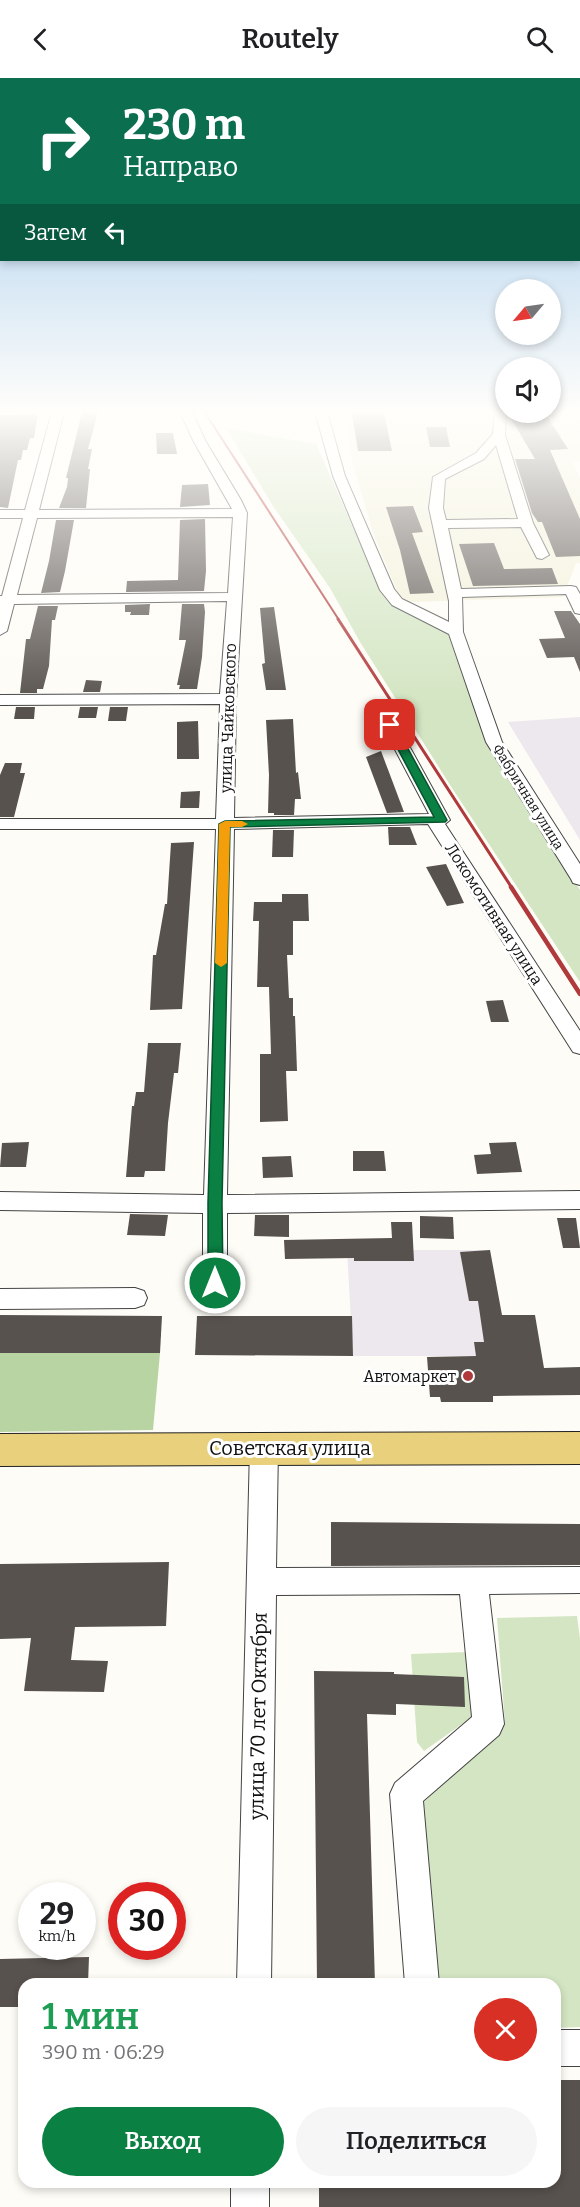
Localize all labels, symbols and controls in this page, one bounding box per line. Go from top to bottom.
icon: back [24,23,57,56]
text: Routely [241,23,339,55]
icon: search [523,23,556,56]
text: 230 m [123,100,245,150]
icon: right [24,102,102,180]
text: Направо [123,151,238,183]
icon: left [99,216,132,249]
text: Затем [24,219,87,246]
north arrow [495,279,561,345]
map controls [495,279,561,423]
button: sound [495,357,561,423]
street label: улица Чайковского [216,643,240,794]
pin [364,699,415,750]
icon: arrive [373,708,406,741]
street label: Фабричная улица [489,741,568,853]
street label: Локомотивная улица [441,840,547,989]
position arrow [183,1251,247,1315]
place label: Автомаркет [363,1367,456,1386]
marker: Автомаркет [461,1369,475,1383]
street label: Советская улица [209,1436,371,1460]
street label: улица 70 лет Октября [244,1612,272,1821]
speed limit sign: 30 [108,1882,186,1960]
text: 29 [40,1896,74,1932]
text: km/h [38,1927,76,1945]
text: 1 мин [42,1995,139,2039]
button: close [474,1998,537,2061]
text: 390 m · 06:29 [42,2040,165,2064]
button: Выход [42,2107,284,2176]
button: Поделиться [296,2107,537,2176]

